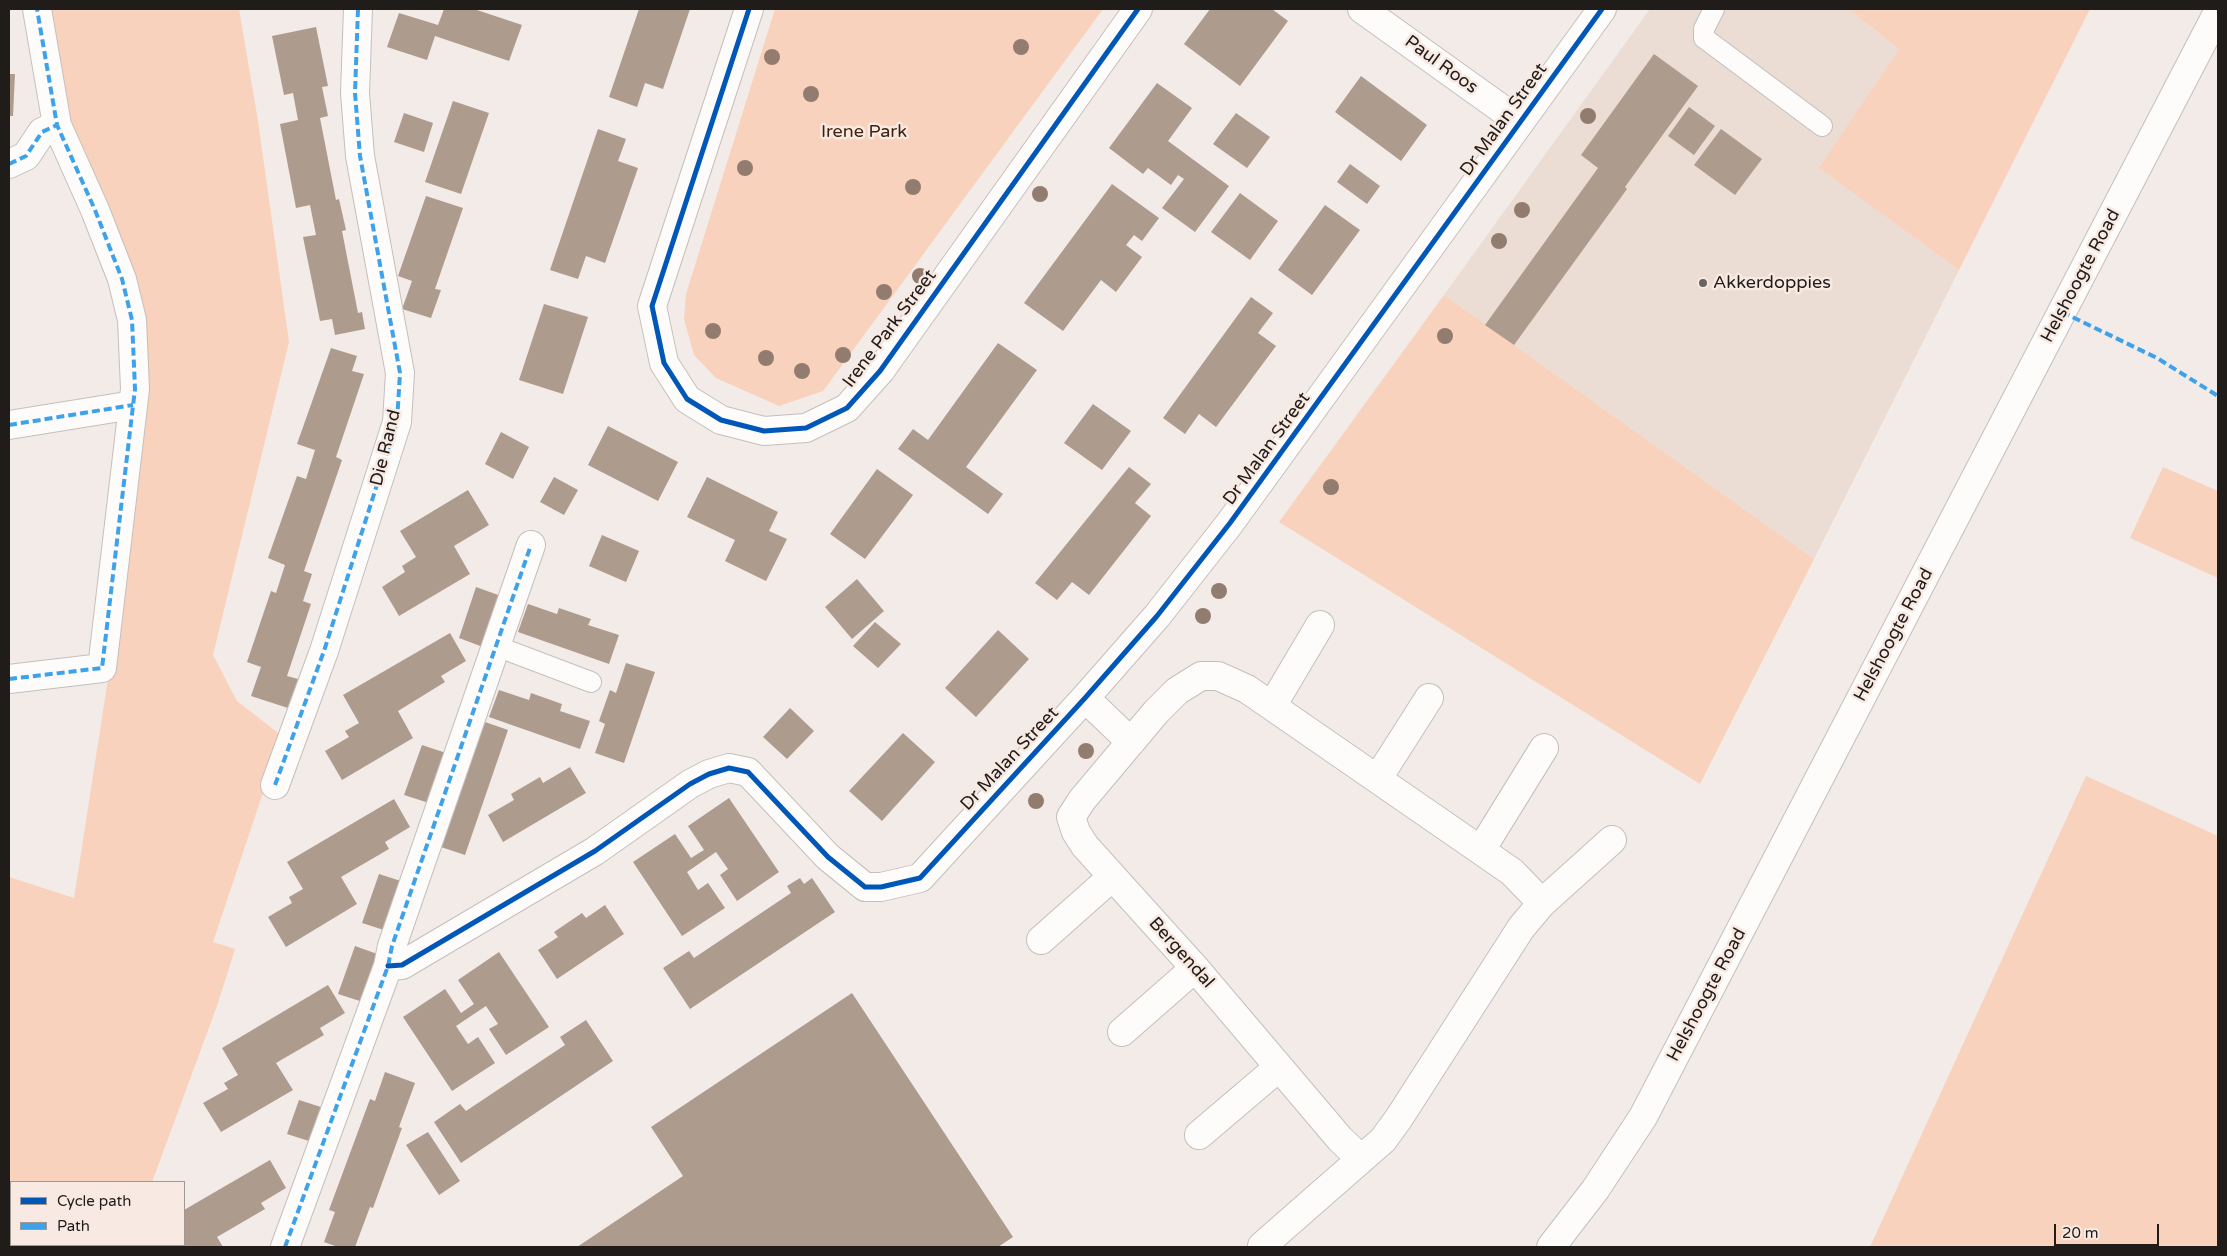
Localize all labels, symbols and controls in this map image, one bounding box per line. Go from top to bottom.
street label: Paul Roos [1400,31,1482,99]
street label: Dr Malan Street [1456,59,1552,181]
park label: Irene Park [821,121,907,143]
street label: Helshoogte Road [2037,206,2125,346]
street label: Irene Park Street [839,266,941,392]
place label: Akkerdoppies [1713,272,1831,294]
marker: Akkerdoppies [1697,277,1709,289]
street label: Dr Malan Street [1219,388,1315,510]
street label: Die Rand [366,408,406,488]
street label: Helshoogte Road [1850,565,1938,705]
street label: Dr Malan Street [956,703,1064,815]
street label: Bergendal [1144,913,1218,993]
street label: Helshoogte Road [1663,925,1751,1065]
legend [10,1181,185,1246]
text: Cycle path [57,1192,131,1210]
scale bar [2057,1214,2162,1246]
text: Path [57,1217,90,1235]
text: 20 m [2062,1224,2099,1242]

